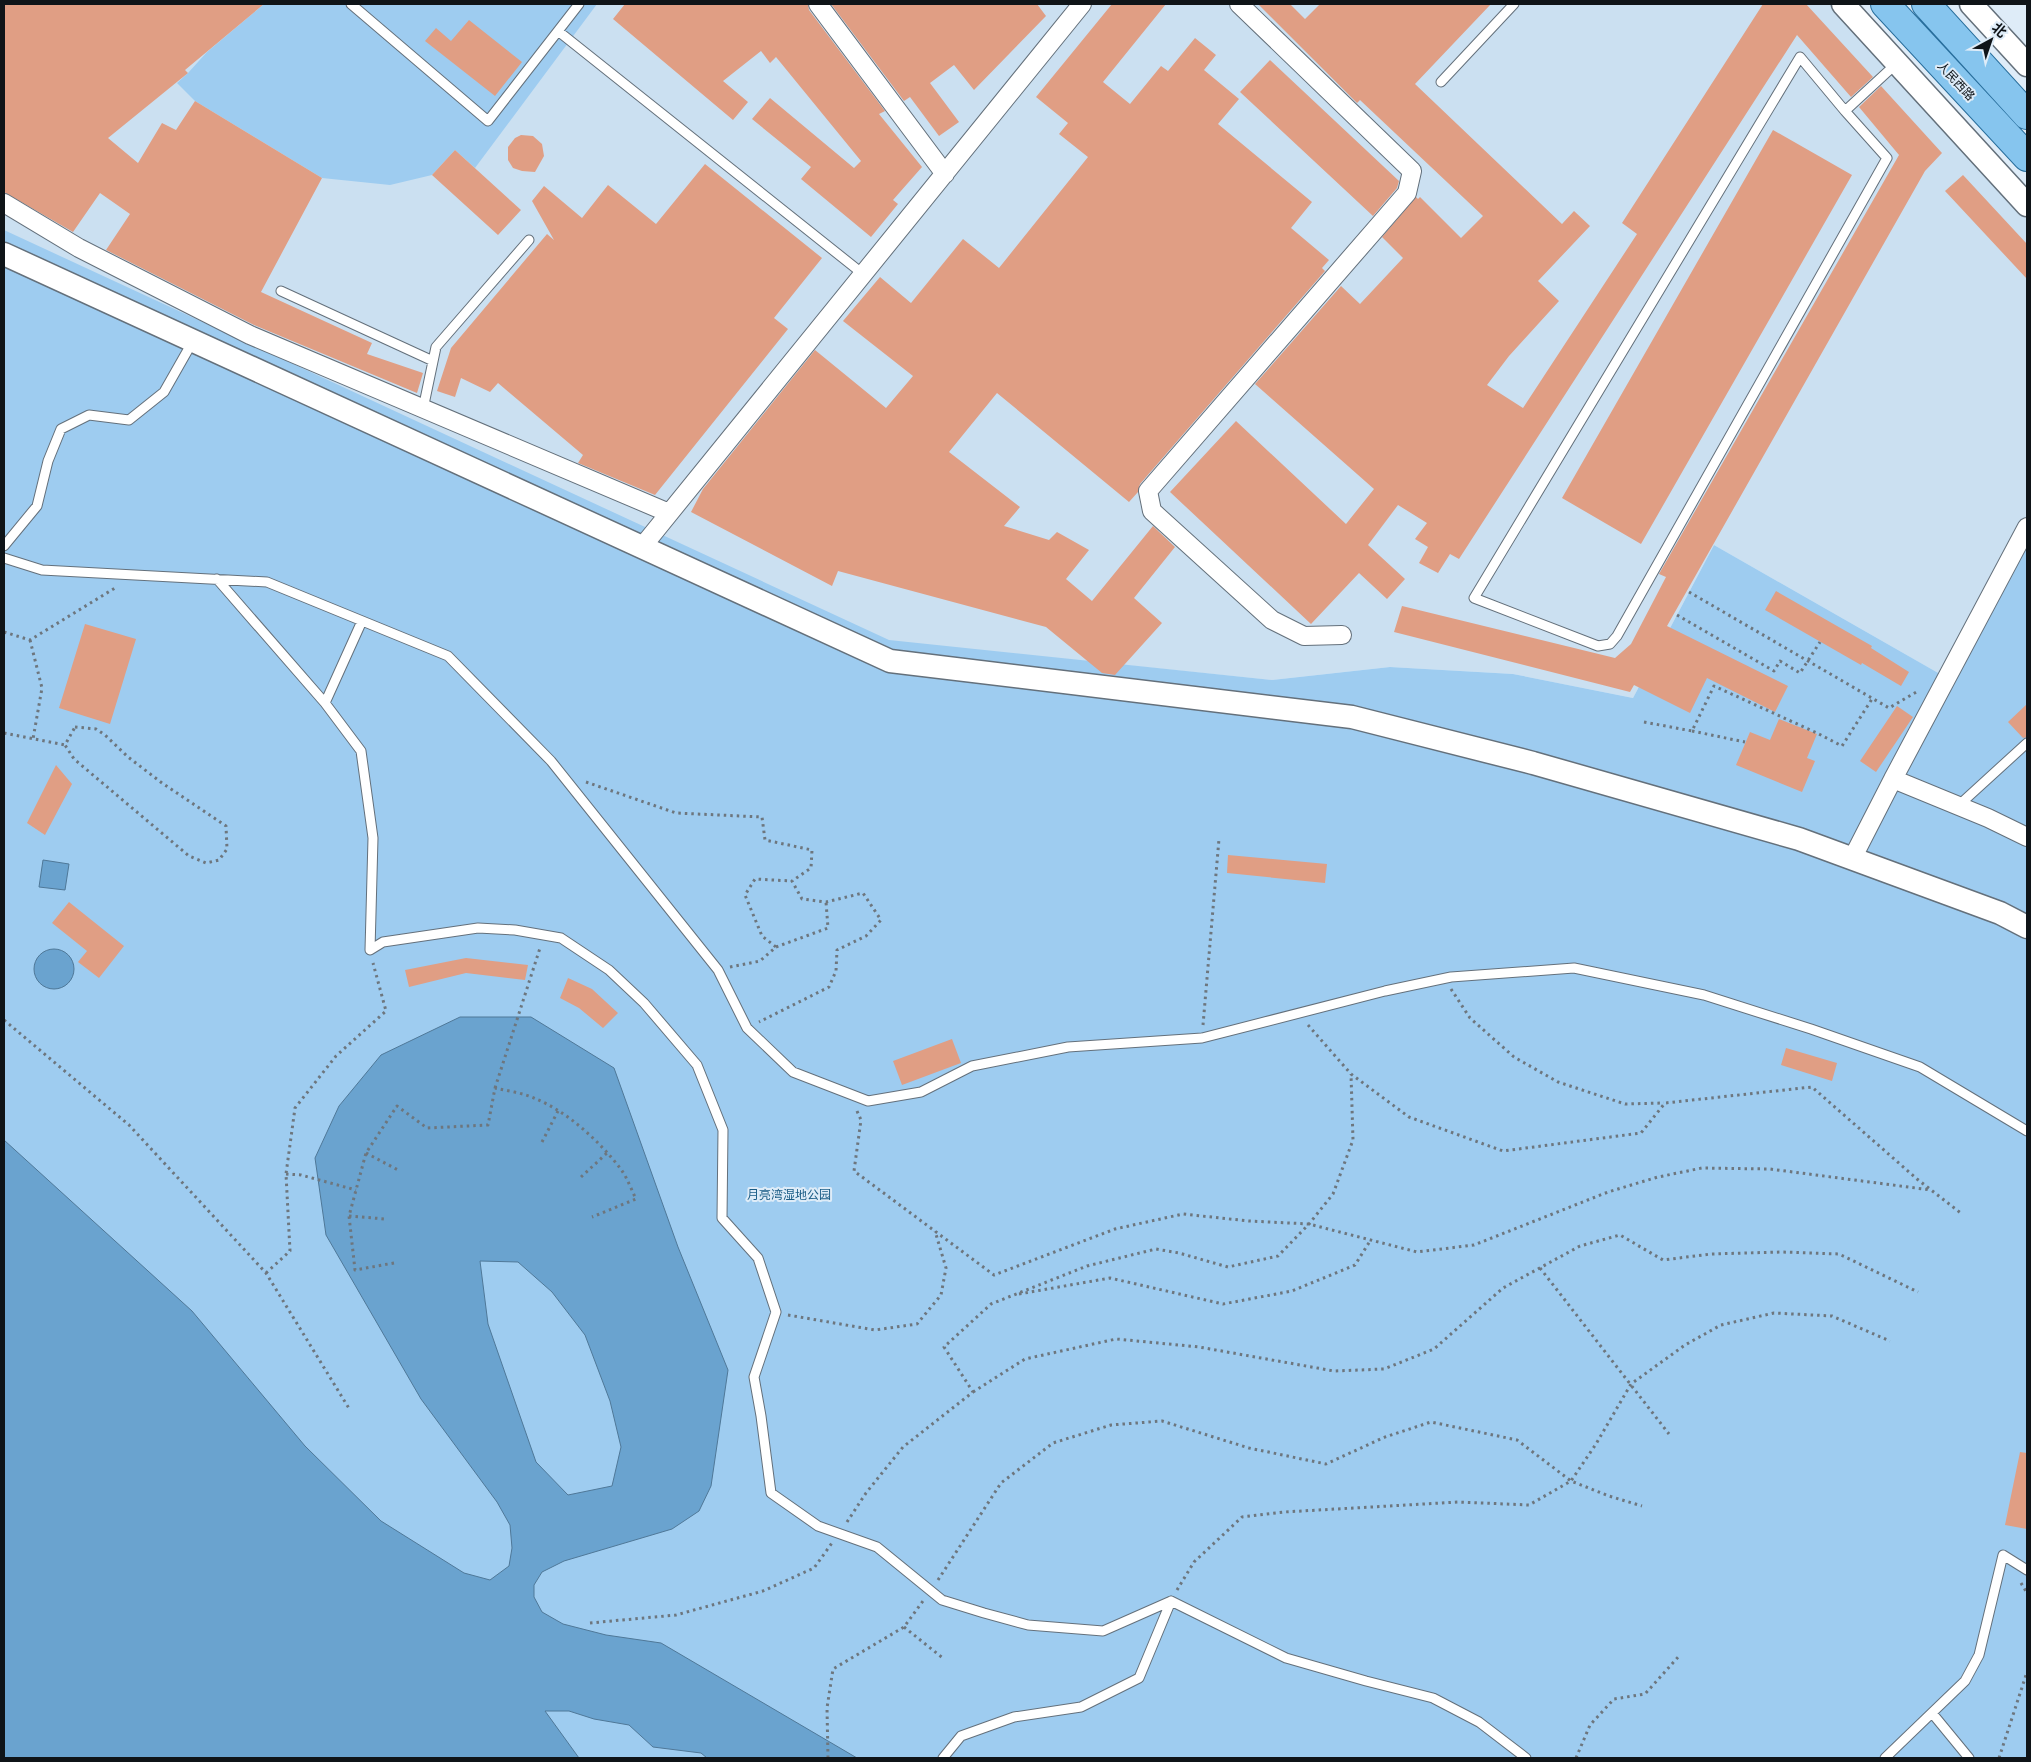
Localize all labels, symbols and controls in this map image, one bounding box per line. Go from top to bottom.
north arrow [1966,15,2016,65]
text: 北 [1988,19,2010,41]
street label: 人民西路 [1935,59,1977,103]
park label: 月亮湾湿地公园 [747,1188,831,1202]

